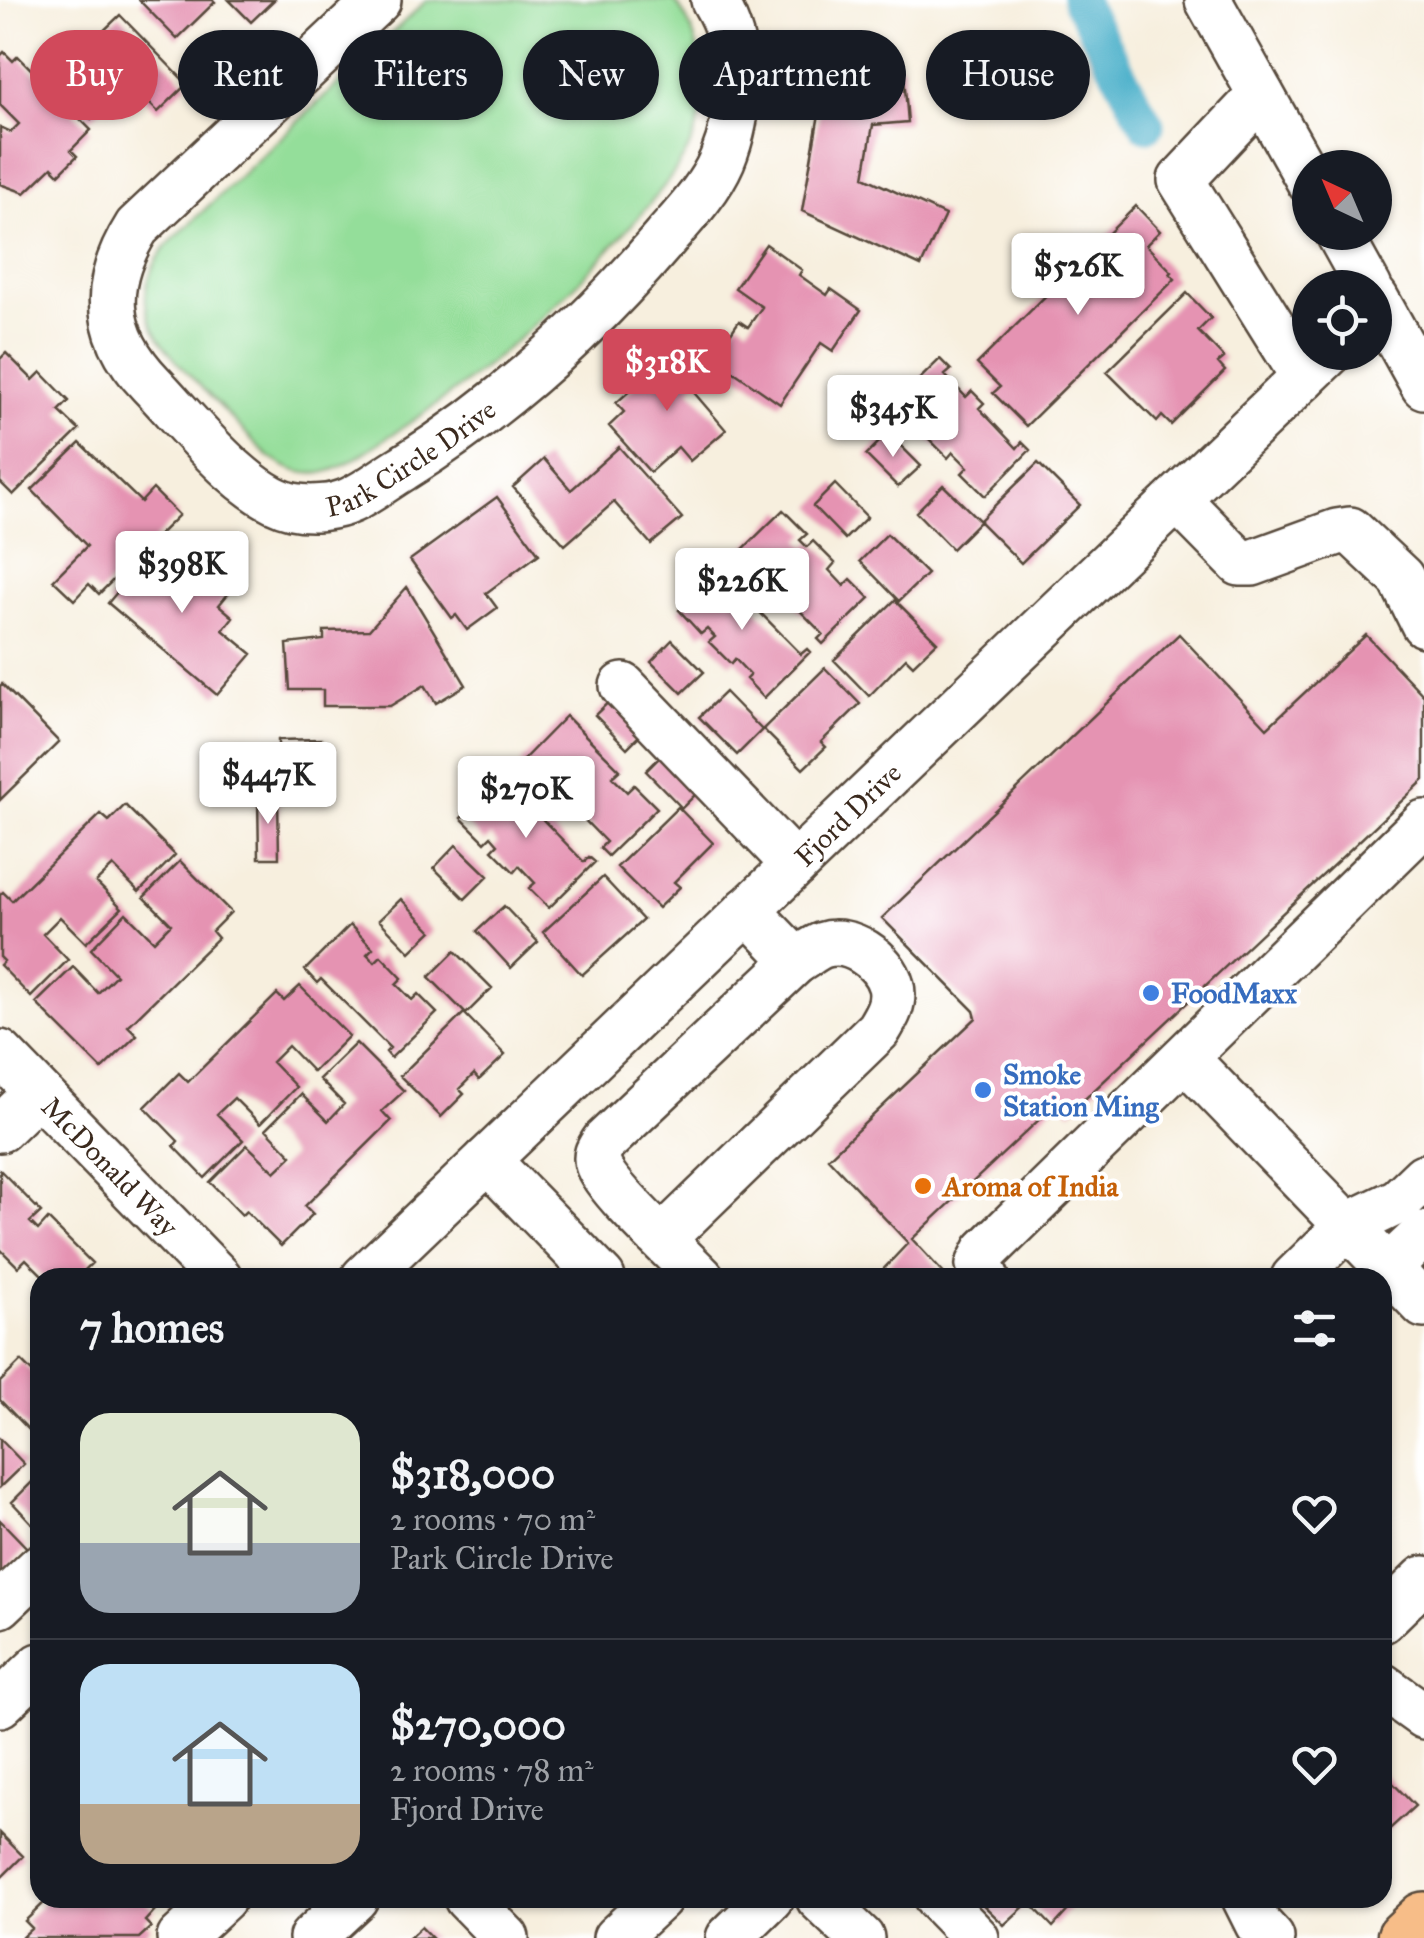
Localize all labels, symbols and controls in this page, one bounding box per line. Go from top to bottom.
chip: Buy [30,30,158,120]
chip: Rent [178,30,318,120]
chip: Filters [338,30,503,120]
chip: New [523,30,659,120]
chip: Apartment [679,30,906,120]
chip: House [926,30,1090,120]
north arrow [1292,150,1392,250]
map controls [1292,150,1392,370]
pin: $526K [1008,233,1148,318]
text: $526K [1034,246,1122,285]
button: locate [1292,270,1392,370]
pin: $318K [597,329,737,414]
text: $318K [625,342,709,381]
pin: $345K [823,375,963,460]
text: $345K [849,388,937,427]
street label: Park Circle Drive [323,392,503,524]
pin: $398K [112,531,252,616]
text: $398K [138,544,226,583]
pin: $226K [672,548,812,633]
text: $226K [697,561,787,600]
pin: $447K [198,742,338,827]
text: $447K [221,755,315,794]
street label: Fjord Drive [787,755,908,874]
pin: $270K [456,756,596,841]
text: $270K [480,769,572,808]
place label: FoodMaxx [1171,976,1298,1011]
marker: FoodMaxx [1140,982,1162,1004]
place label: Smoke Station Ming [1003,1057,1160,1124]
marker: Smoke Station Ming [972,1079,994,1101]
street label: McDonald Way [34,1089,187,1244]
place label: Aroma of India [941,1169,1119,1204]
marker: Aroma of India [912,1175,934,1197]
icon: filters [1287,1301,1342,1356]
text: 7 homes [80,1302,224,1354]
text: $318,000 [390,1448,555,1500]
icon: home [160,1453,280,1573]
icon: heart [1287,1486,1342,1541]
text: 2 rooms · 70 m² [390,1500,595,1539]
text: Park Circle Drive [390,1539,613,1578]
text: $270,000 [390,1699,566,1751]
icon: home [160,1704,280,1824]
icon: heart [1287,1737,1342,1792]
text: 2 rooms · 78 m² [390,1751,594,1790]
text: Fjord Drive [390,1790,544,1829]

